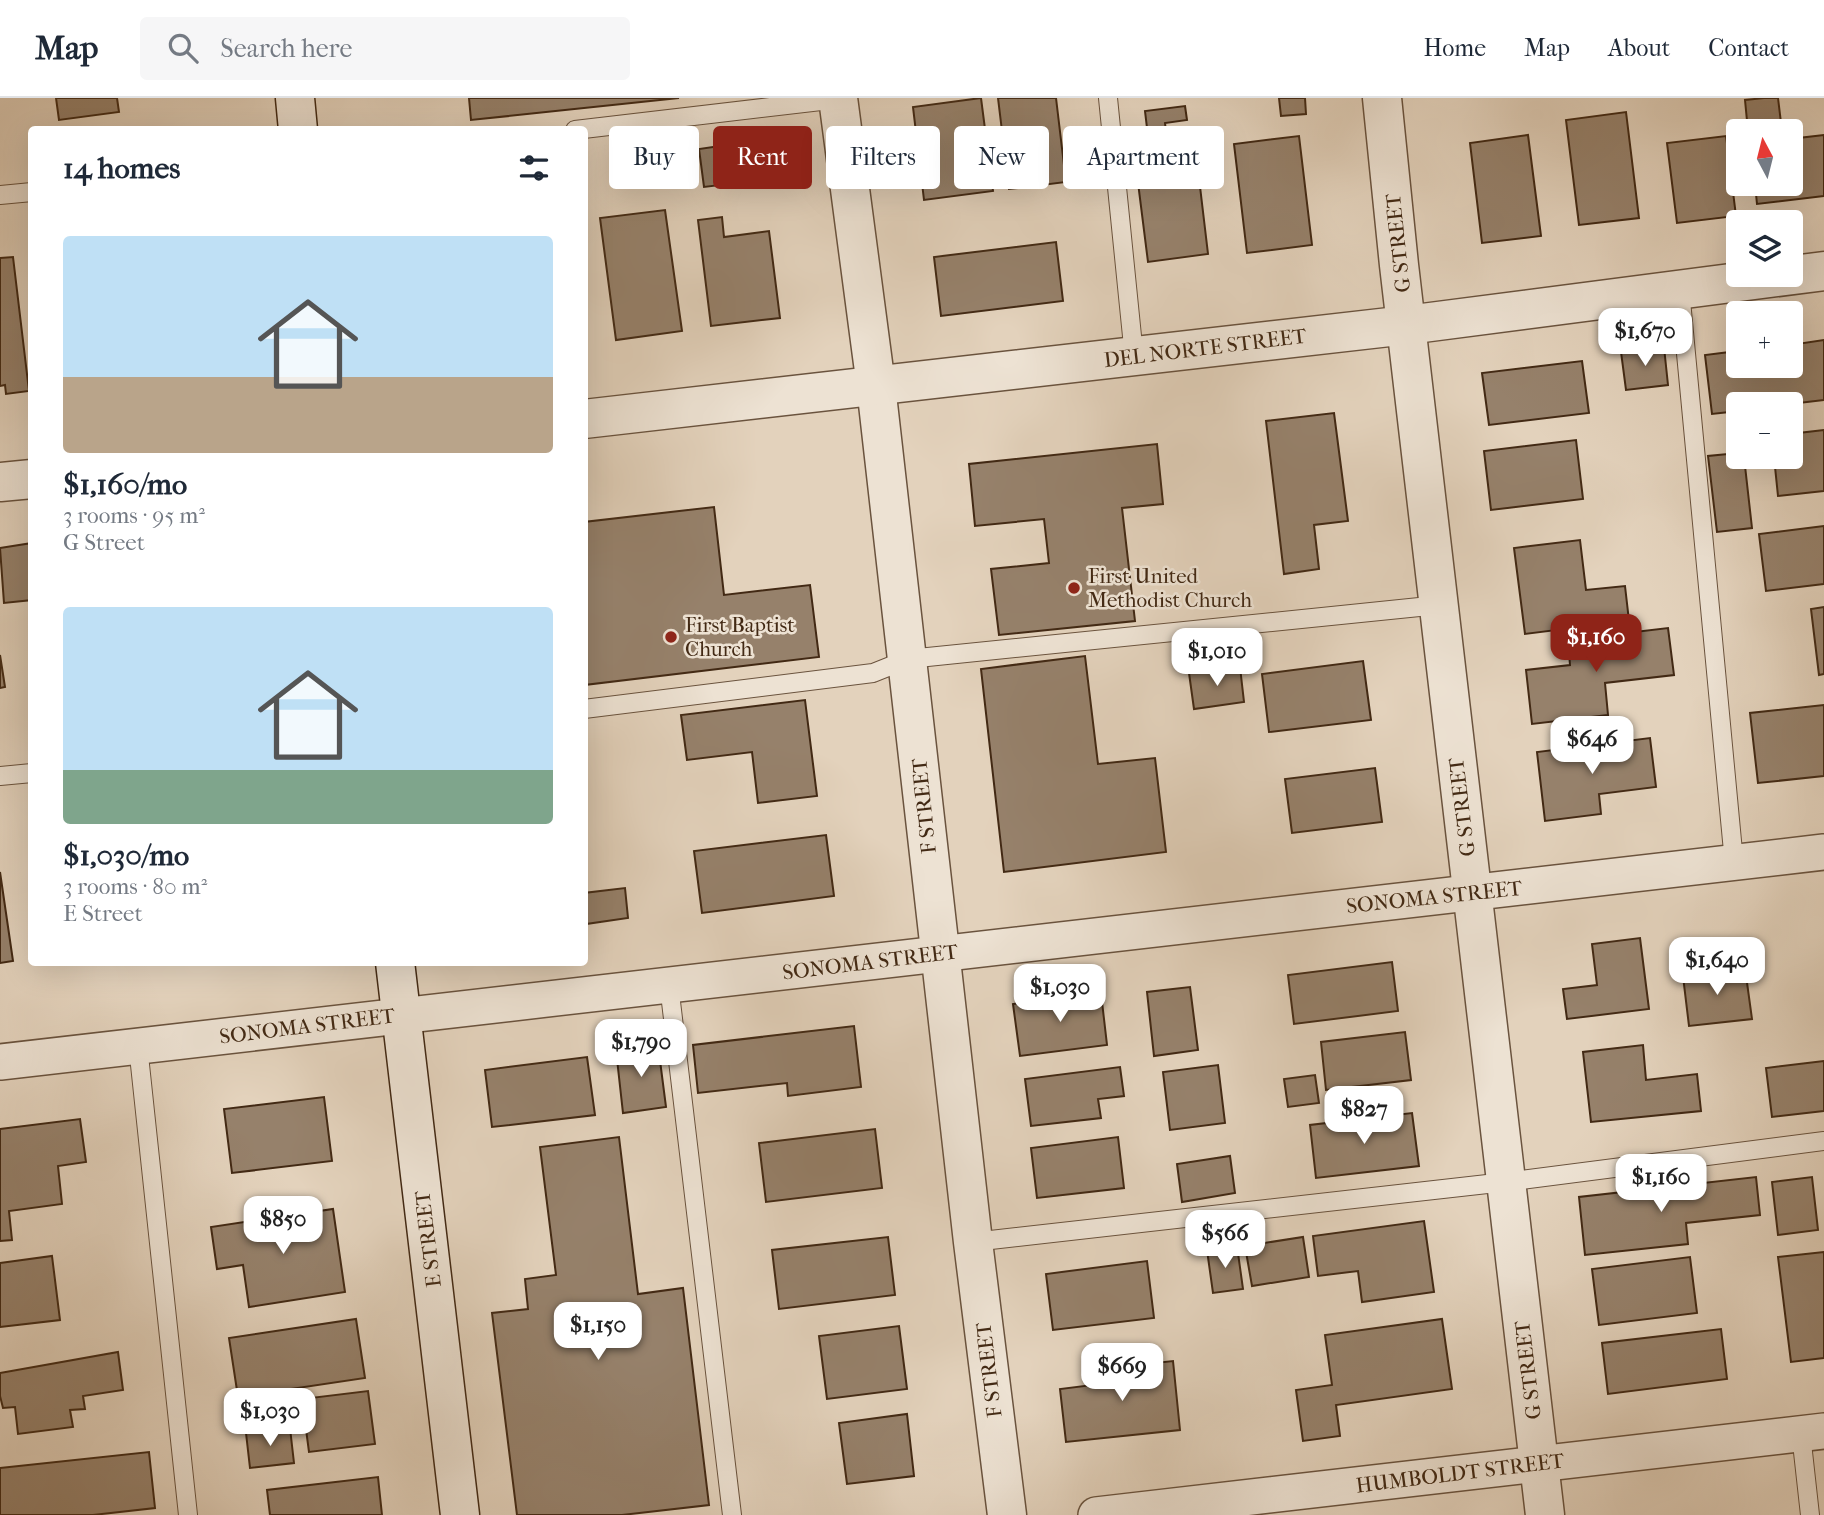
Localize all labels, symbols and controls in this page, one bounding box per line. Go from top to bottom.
search box [140,17,630,80]
text: Map [35,29,98,68]
icon: search [164,29,202,67]
text: Search here [220,33,352,64]
text: Home [1424,34,1486,62]
text: Map [1524,34,1570,62]
text: About [1608,34,1670,62]
text: Contact [1708,34,1789,62]
north arrow [1726,119,1802,196]
map controls [1726,119,1803,469]
chip: Buy [609,126,699,189]
chip: Rent [713,126,812,189]
chip: Filters [826,126,940,189]
chip: New [954,126,1049,189]
chip: Apartment [1063,126,1224,189]
icon: filters [515,149,553,187]
text: 14 homes [63,151,180,186]
street label: G STREET [1381,191,1415,294]
button: layers [1726,210,1803,287]
icon: home [245,281,371,407]
button: + [1726,301,1803,378]
pin: $1,670 [1588,308,1702,368]
text: $1,670 [1614,317,1676,344]
street label: DEL NORTE STREET [1102,324,1308,372]
button: − [1726,392,1803,469]
text: $1,160/mo [63,467,187,502]
text: 3 rooms · 95 m² [63,502,205,529]
text: G Street [63,529,145,556]
place label: First United Methodist Church [1088,564,1252,612]
marker: First United Methodist Church [1066,580,1082,596]
place label: First Baptist Church [685,613,795,661]
pin: $1,160 [1539,614,1653,674]
text: $1,160 [1567,623,1625,650]
pin: $1,010 [1160,628,1274,688]
marker: First Baptist Church [663,629,679,645]
text: $1,010 [1188,637,1246,664]
icon: home [245,652,371,778]
pin: $646 [1551,716,1633,776]
text: $646 [1566,725,1618,752]
street label: G STREET [1444,755,1480,858]
street label: F STREET [907,756,941,855]
text: $1,030/mo [63,838,189,873]
text: 3 rooms · 80 m² [63,873,207,900]
street label: SONOMA STREET [1345,876,1524,918]
text: E Street [63,900,143,927]
pin: $1,640 [1660,937,1774,997]
street label: SONOMA STREET [781,939,960,985]
text: $1,640 [1685,946,1749,973]
pin: $1,030 [1003,964,1117,1024]
text: $1,030 [1030,973,1090,1000]
street label: SONOMA STREET [218,1003,397,1049]
pin: $1,790 [584,1020,698,1079]
text: $1,790 [611,1028,671,1055]
pin: $827 [1323,1086,1405,1146]
text: $827 [1340,1095,1388,1122]
pin: $1,160 [1604,1154,1718,1214]
text: $1,160 [1632,1163,1690,1190]
street label: E STREET [410,1188,446,1289]
pin: $850 [242,1196,324,1256]
text: $850 [260,1205,306,1232]
pin: $566 [1184,1210,1266,1270]
text: $566 [1201,1219,1249,1246]
pin: $1,150 [541,1302,655,1362]
text: $1,150 [570,1311,626,1338]
street label: G STREET [1510,1318,1546,1421]
street label: F STREET [971,1320,1007,1419]
pin: $669 [1081,1344,1163,1403]
text: $669 [1097,1352,1147,1379]
pin: $1,030 [213,1388,327,1448]
text: $1,030 [240,1397,300,1424]
street label: HUMBOLDT STREET [1355,1448,1566,1498]

